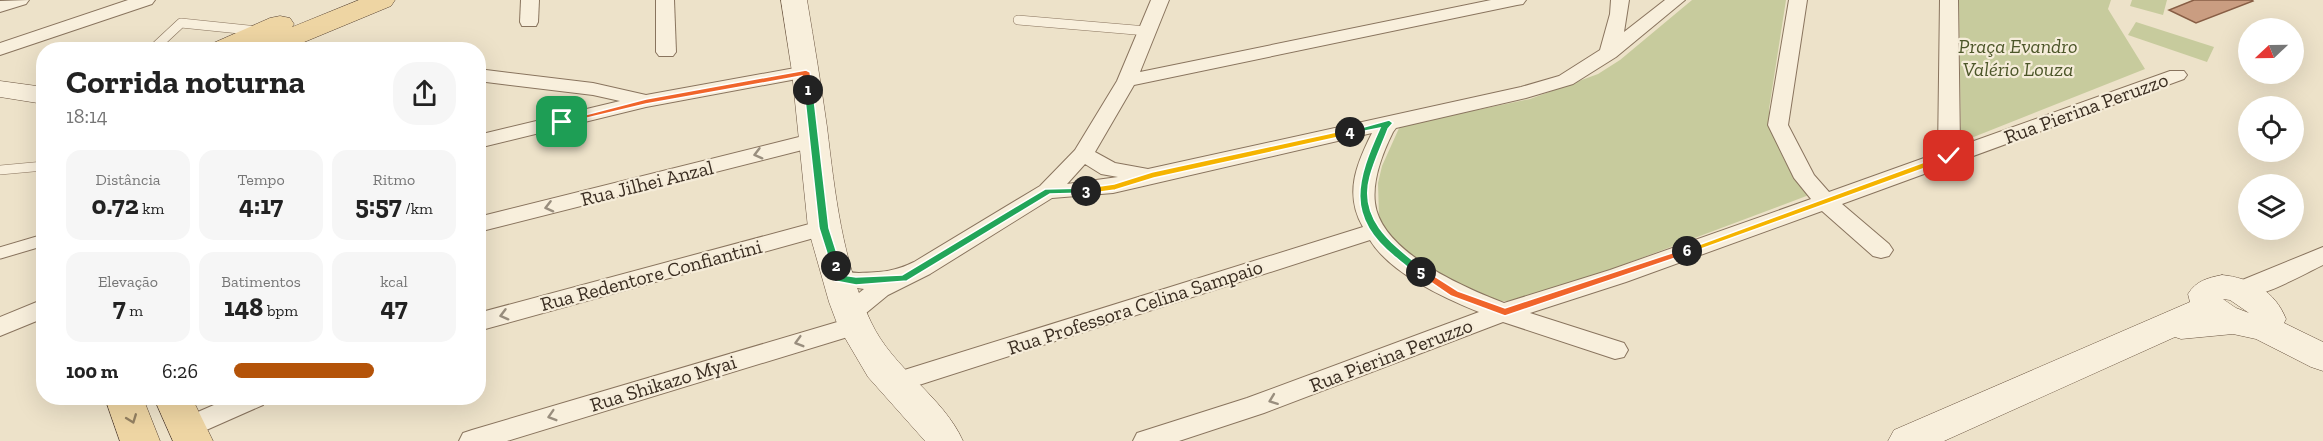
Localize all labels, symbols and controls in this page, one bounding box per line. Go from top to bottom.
north arrow [2238,18,2304,84]
map controls [2238,18,2304,240]
park label: Praça Evandro Valério Louza [1958,34,2078,81]
text: Corrida noturna [66,62,305,101]
button: share [393,62,456,125]
street label: Rua Pierina Peruzzo [2001,67,2171,149]
pin: 1 [793,75,823,105]
text: 1 [805,80,811,99]
pin [536,96,587,147]
button: locate [2238,96,2304,162]
text: 18:14 [66,104,107,128]
icon: arrive [545,105,578,138]
pin: 4 [1335,117,1365,147]
text: 4 [1345,122,1355,141]
pin [1923,130,1974,181]
icon: check [1932,139,1965,172]
one-way arrow [753,147,763,160]
street label: Rua Jilhei Anzal [578,155,716,211]
text: Distância [95,170,161,189]
text: Tempo [237,170,285,189]
text: Ritmo [373,170,415,189]
button: layers [2238,174,2304,240]
pin: 3 [1071,176,1101,206]
text: 3 [1082,181,1090,200]
text: 0.72 [92,189,139,221]
text: 4:17 [239,189,283,221]
text: 5:57 [355,189,402,221]
text: km [139,199,164,218]
text: /km [402,199,433,218]
one-way arrow [544,200,554,213]
street label: Rua Redentore Confiantini [538,234,765,316]
pin: 6 [1672,236,1702,266]
text: 6 [1683,241,1691,260]
pin: 2 [821,251,851,281]
street label: Rua Professora Celina Sampaio [1004,254,1266,360]
text: 2 [832,256,840,275]
pin: 5 [1406,257,1436,287]
text: 5 [1417,262,1425,281]
text: Elevação [98,272,158,291]
text: Batimentos [221,272,301,291]
text: kcal [380,272,408,291]
text: 7 [113,291,126,323]
text: 148 [224,291,263,323]
text: 47 [380,291,408,323]
text: m [126,301,143,320]
text: bpm [263,301,298,320]
one-way arrow [500,308,510,320]
street label: Rua Pierina Peruzzo [1306,313,1476,397]
one-way arrow [794,335,805,347]
street label: Rua Shikazo Myai [587,349,739,417]
text: 100 m [66,359,118,383]
text: 6:26 [162,359,198,383]
one-way arrow [1268,392,1279,405]
one-way arrow [547,409,558,422]
one-way arrow [125,413,137,424]

